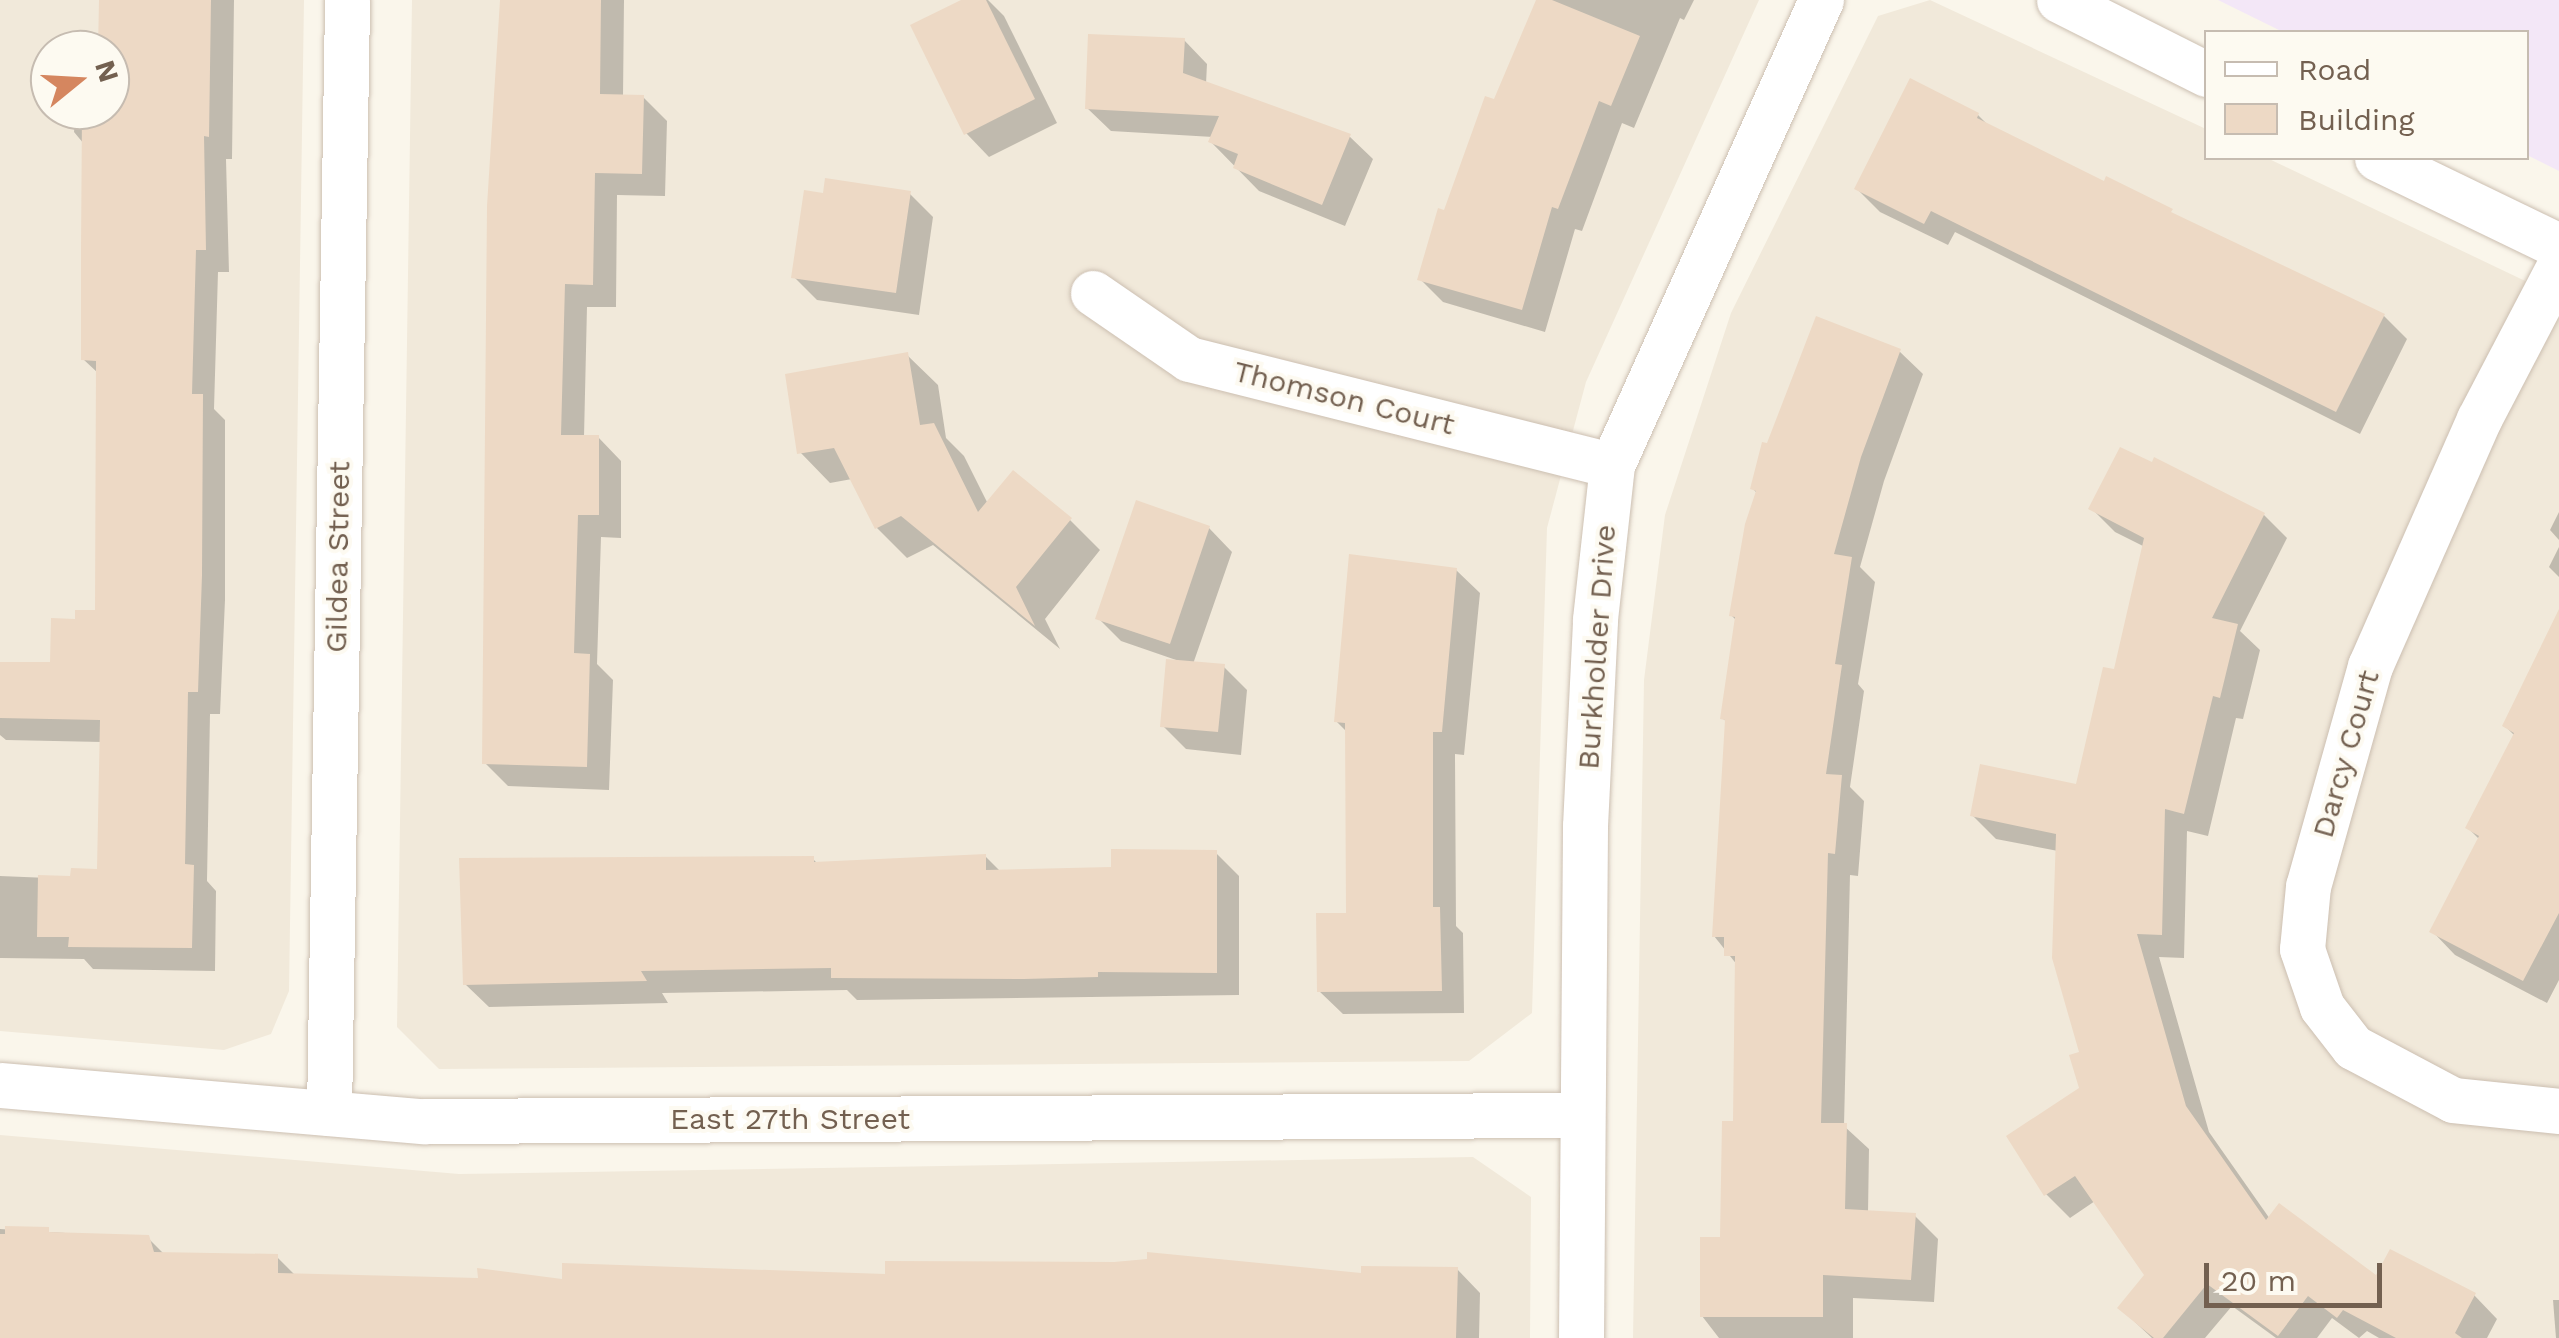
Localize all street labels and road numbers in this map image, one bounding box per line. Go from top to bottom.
street label: Thomson Court [1230,353,1458,443]
street label: Gildea Street [318,460,358,654]
street label: Burkholder Drive [1570,523,1624,771]
street label: Darcy Court [2305,666,2387,842]
street label: East 27th Street [670,1101,910,1137]

